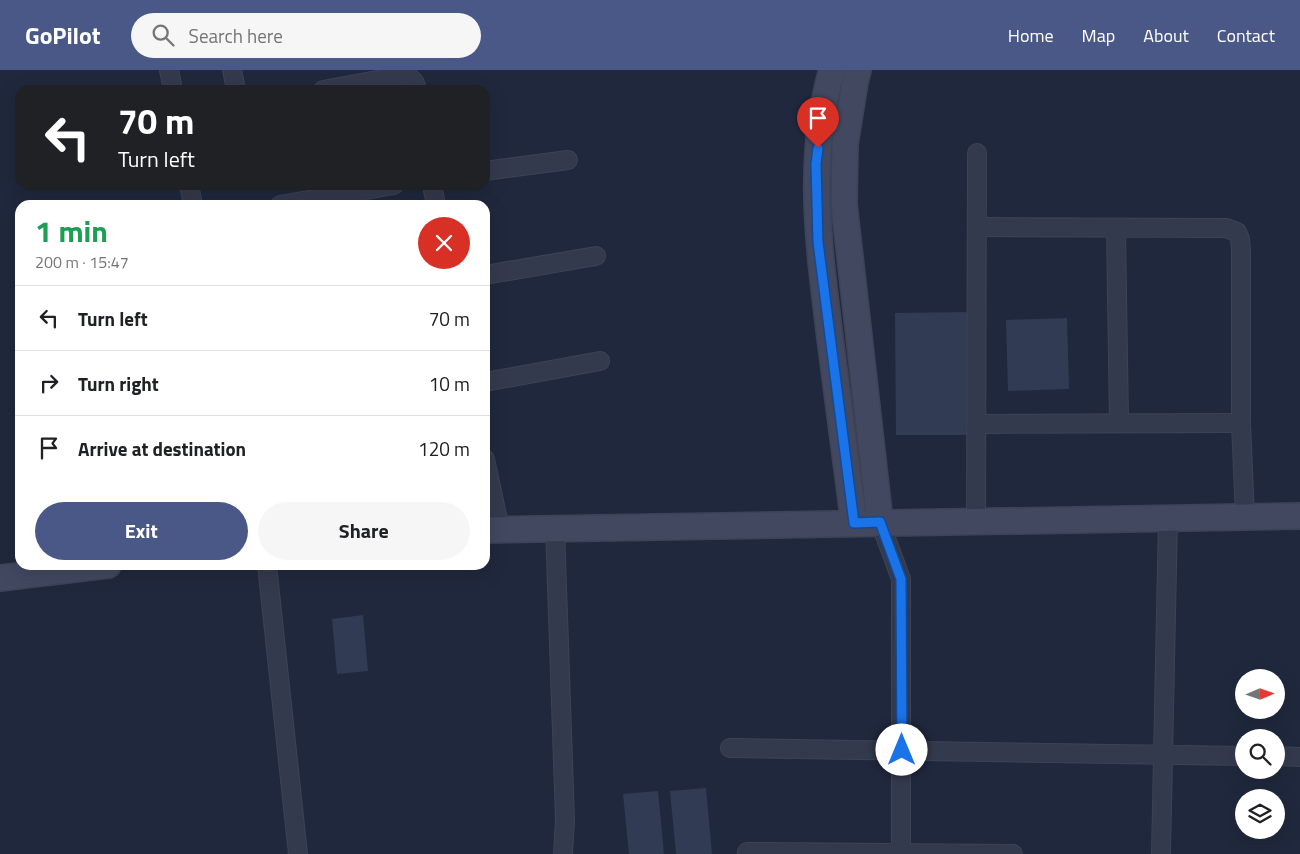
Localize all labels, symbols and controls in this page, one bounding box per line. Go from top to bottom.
search box [131,13,481,58]
text: GoPilot [25,17,101,53]
icon: search [149,21,177,49]
text: Search here [189,21,283,50]
text: Home [1008,22,1054,49]
text: Map [1082,22,1115,49]
text: About [1143,22,1189,49]
text: Contact [1217,22,1275,49]
text: 70 m [118,94,194,148]
pin [797,97,839,148]
icon: arrive [804,104,832,132]
icon: left [35,105,100,170]
text: Turn left [118,142,195,176]
text: 1 min [35,208,108,254]
button: close [418,217,470,269]
text: 200 m · 15:47 [35,250,129,274]
icon: left [35,304,63,332]
text: Turn left [78,304,148,333]
text: 70 m [429,304,470,333]
icon: right [35,369,63,397]
text: Turn right [78,369,159,398]
text: 10 m [429,369,470,398]
icon: arrive [35,434,63,462]
text: Arrive at destination [78,434,246,463]
text: 120 m [418,434,470,463]
button: Exit [35,502,248,560]
button: Share [258,502,470,560]
north arrow [1235,669,1285,719]
map controls [1235,669,1285,839]
position arrow [875,723,927,775]
button: search [1235,729,1285,779]
button: layers [1235,789,1285,839]

